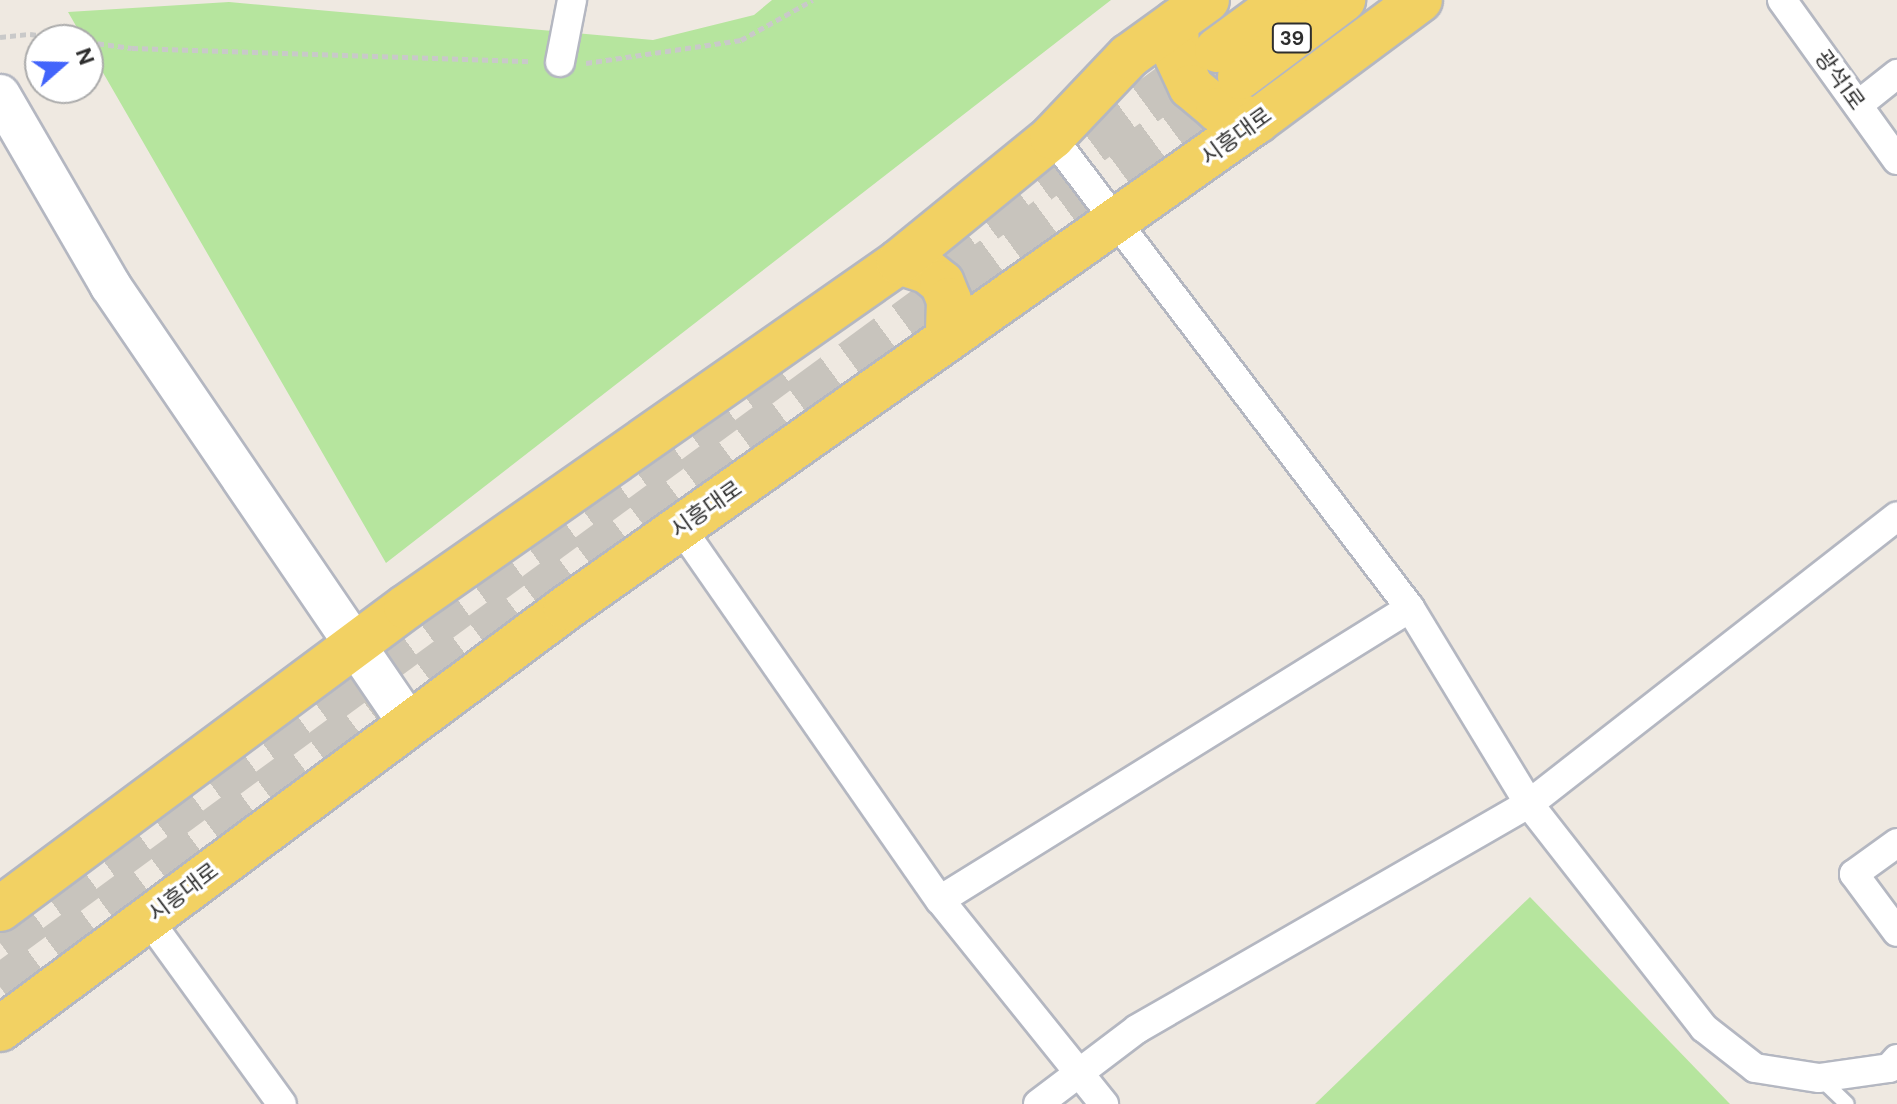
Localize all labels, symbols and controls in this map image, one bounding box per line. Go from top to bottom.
road number: 39 [1270,22,1314,54]
north arrow [24,24,104,104]
text: N [69,44,102,69]
street label: 광석1로 [1809,45,1871,115]
street label: 시흥대로 [1195,102,1277,170]
street label: 시흥대로 [665,475,747,543]
street label: 시흥대로 [143,857,223,927]

